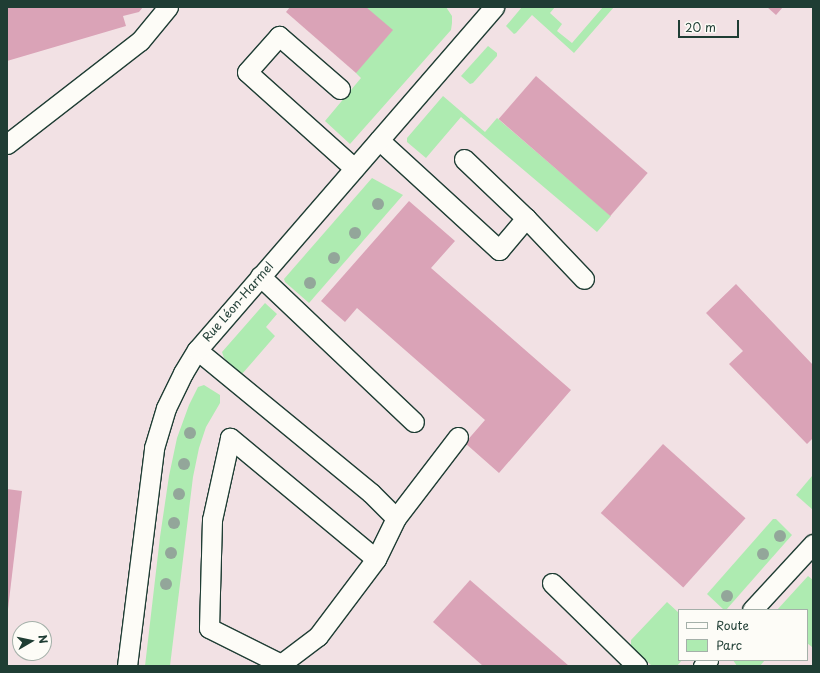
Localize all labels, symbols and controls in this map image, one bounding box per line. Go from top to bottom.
scale bar [680,12,741,38]
text: 20 m [685,18,716,36]
street label: Rue Léon-Harmel [199,259,277,345]
legend [678,609,808,661]
text: Route [716,616,749,634]
north arrow [12,621,52,661]
text: N [34,634,52,645]
text: Parc [716,636,742,654]

